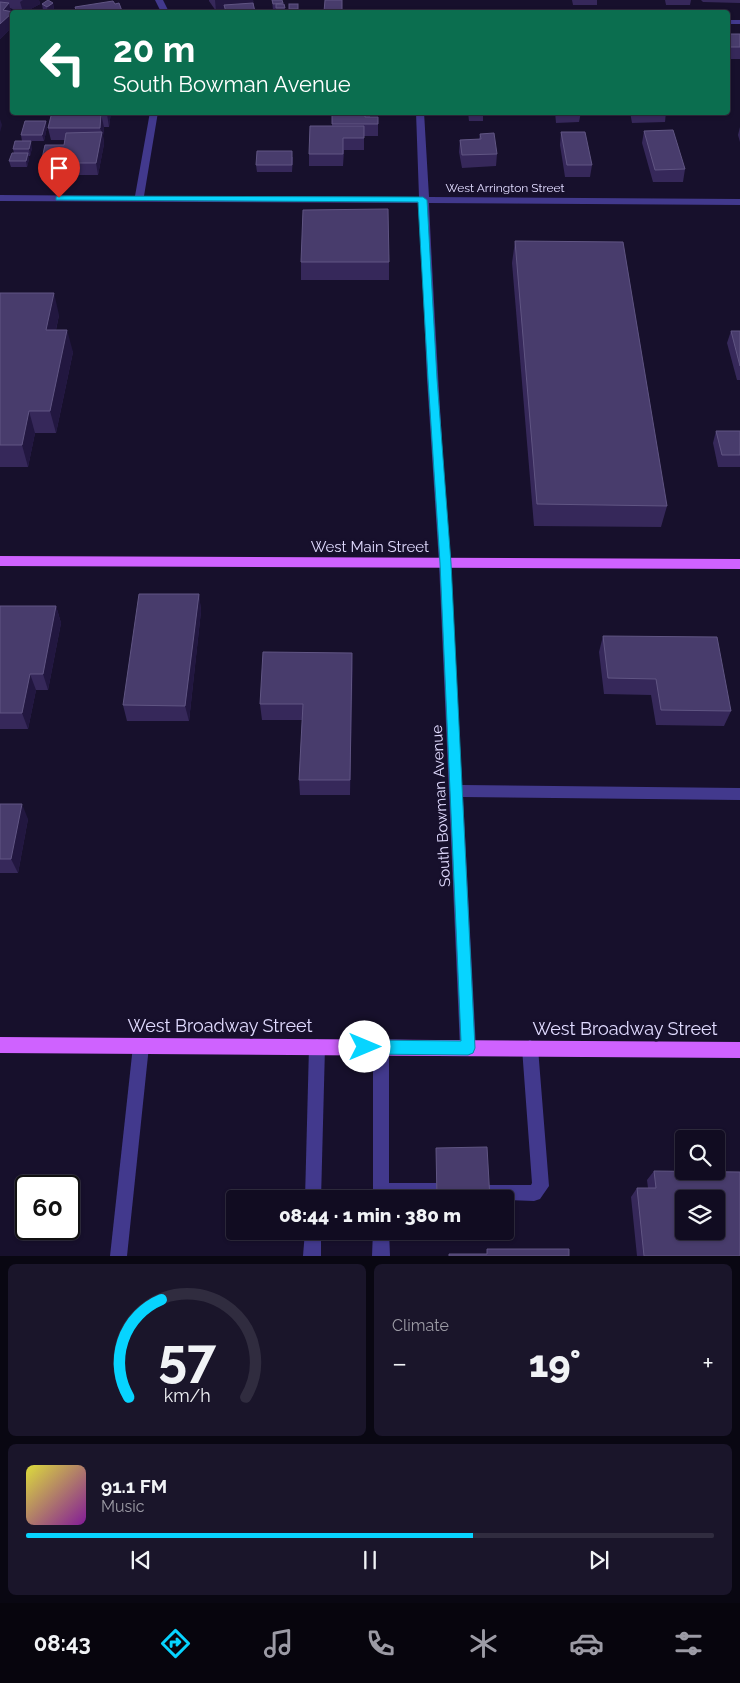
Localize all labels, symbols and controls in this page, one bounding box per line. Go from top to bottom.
text: 20 m [113,29,195,70]
icon: left [30,30,95,95]
text: South Bowman Avenue [113,71,351,97]
pin [38,147,80,198]
icon: arrive [45,154,73,182]
street label: West Arrington Street [445,181,565,195]
street label: West Main Street [311,538,429,556]
street label: South Bowman Avenue [428,724,454,887]
street label: West Broadway Street [128,1015,312,1036]
street label: West Broadway Street [533,1018,717,1039]
position arrow [338,1020,390,1072]
map controls [675,1130,725,1240]
button: search [675,1130,725,1180]
speed limit sign: 60 [15,1175,80,1240]
button: layers [675,1190,725,1240]
text: 08:44 · 1 min · 380 m [279,1204,461,1226]
text: Climate [392,1316,449,1335]
text: 57 [158,1327,217,1388]
text: 19° [529,1341,581,1386]
text: − [392,1347,407,1380]
text: + [702,1347,714,1380]
text: km/h [163,1385,211,1406]
text: 91.1 FM [101,1475,167,1497]
text: Music [101,1497,145,1516]
icon: previous [127,1546,155,1574]
icon: pause [356,1546,384,1574]
icon: next [585,1546,613,1574]
icon: directions [158,1626,193,1661]
icon: music [261,1626,296,1661]
icon: phone [363,1626,398,1661]
icon: climate [466,1626,501,1661]
icon: car [569,1626,604,1661]
icon: filters [671,1626,706,1661]
text: 08:43 [34,1630,91,1656]

